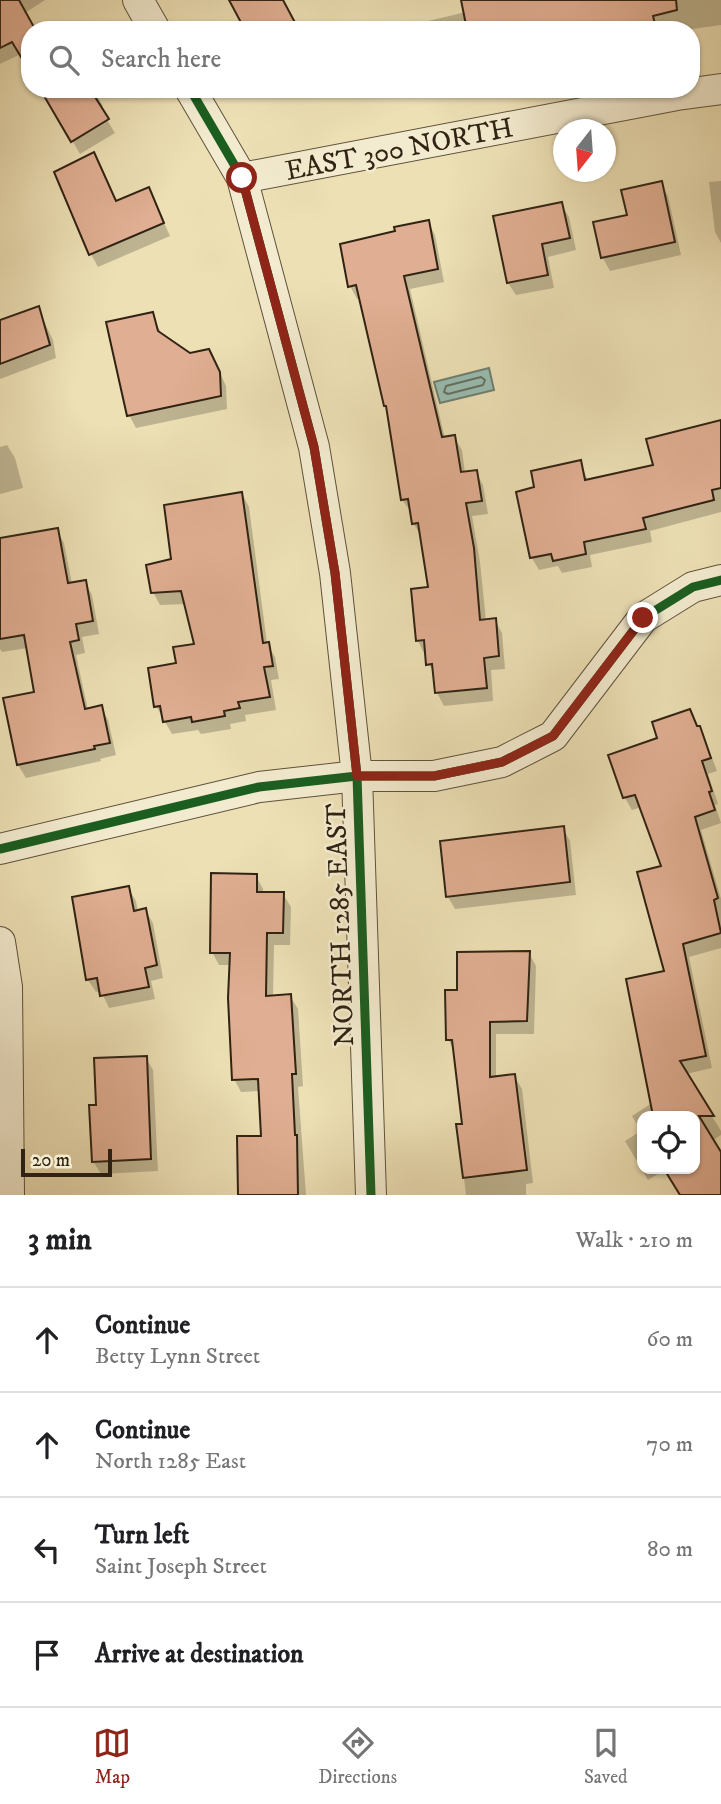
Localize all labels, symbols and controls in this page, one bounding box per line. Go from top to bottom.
search box [21,21,700,98]
icon: search [45,41,83,79]
text: Search here [101,43,221,76]
street label: EAST 300 NORTH [282,110,516,189]
north arrow [553,119,616,182]
route start [226,162,257,193]
route end [627,602,658,633]
street label: NORTH 1285 EAST [319,803,362,1047]
map controls [637,1111,700,1174]
button: locate [637,1111,700,1174]
scale bar [21,1146,112,1178]
text: 20 m [32,1149,70,1172]
text: 3 min [28,1222,92,1259]
text: Walk · 210 m [576,1226,693,1255]
text: Continue [95,1309,190,1342]
icon: ahead [28,1321,66,1359]
text: 60 m [646,1325,693,1354]
text: Betty Lynn Street [95,1342,260,1371]
text: Continue [95,1414,190,1447]
icon: ahead [28,1426,66,1464]
text: 70 m [646,1430,693,1459]
text: North 1285 East [95,1447,246,1476]
text: Turn left [95,1519,189,1552]
icon: left [28,1531,66,1569]
text: 80 m [647,1535,693,1564]
text: Saint Joseph Street [95,1552,267,1581]
icon: arrive [28,1636,66,1674]
text: Arrive at destination [95,1638,304,1671]
tab: Map [93,1724,131,1789]
tab: Directions [318,1724,397,1789]
tab: Saved [584,1724,628,1789]

